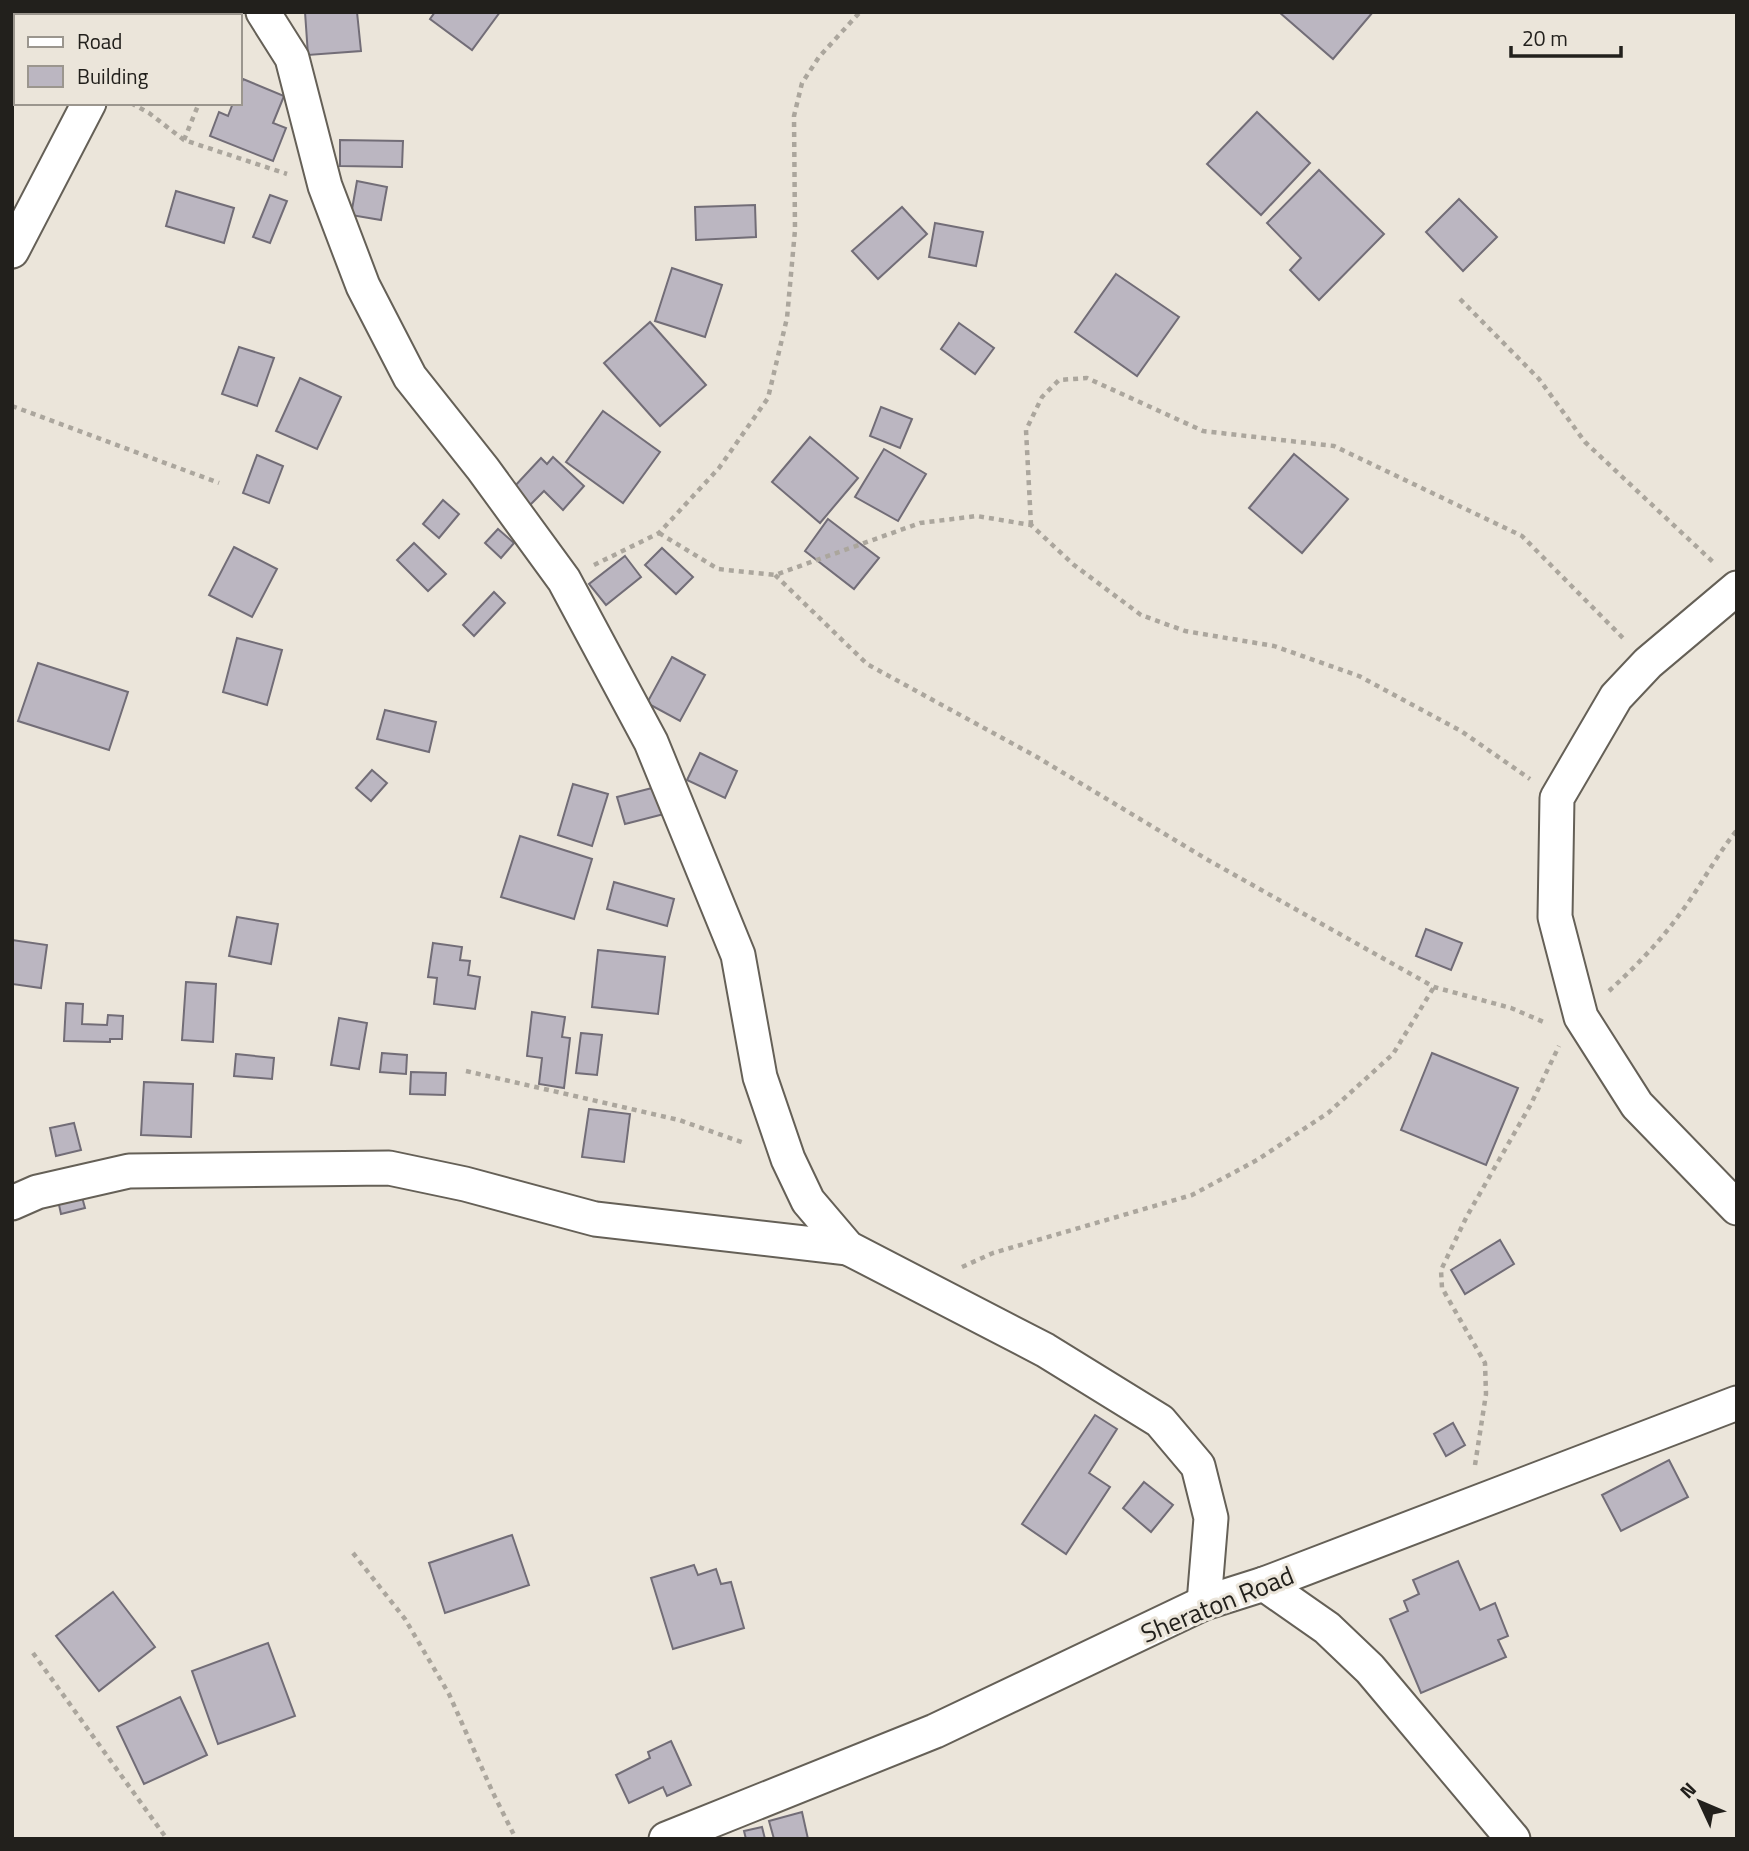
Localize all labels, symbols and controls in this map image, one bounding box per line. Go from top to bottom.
legend [14,14,242,105]
scale bar [1511,14,1621,58]
text: 20 m [1522,22,1568,54]
text: Road [77,25,122,57]
text: Building [77,60,149,92]
street label: Sheraton Road [1135,1556,1299,1652]
north arrow [1665,1767,1735,1837]
text: N [1672,1775,1702,1805]

